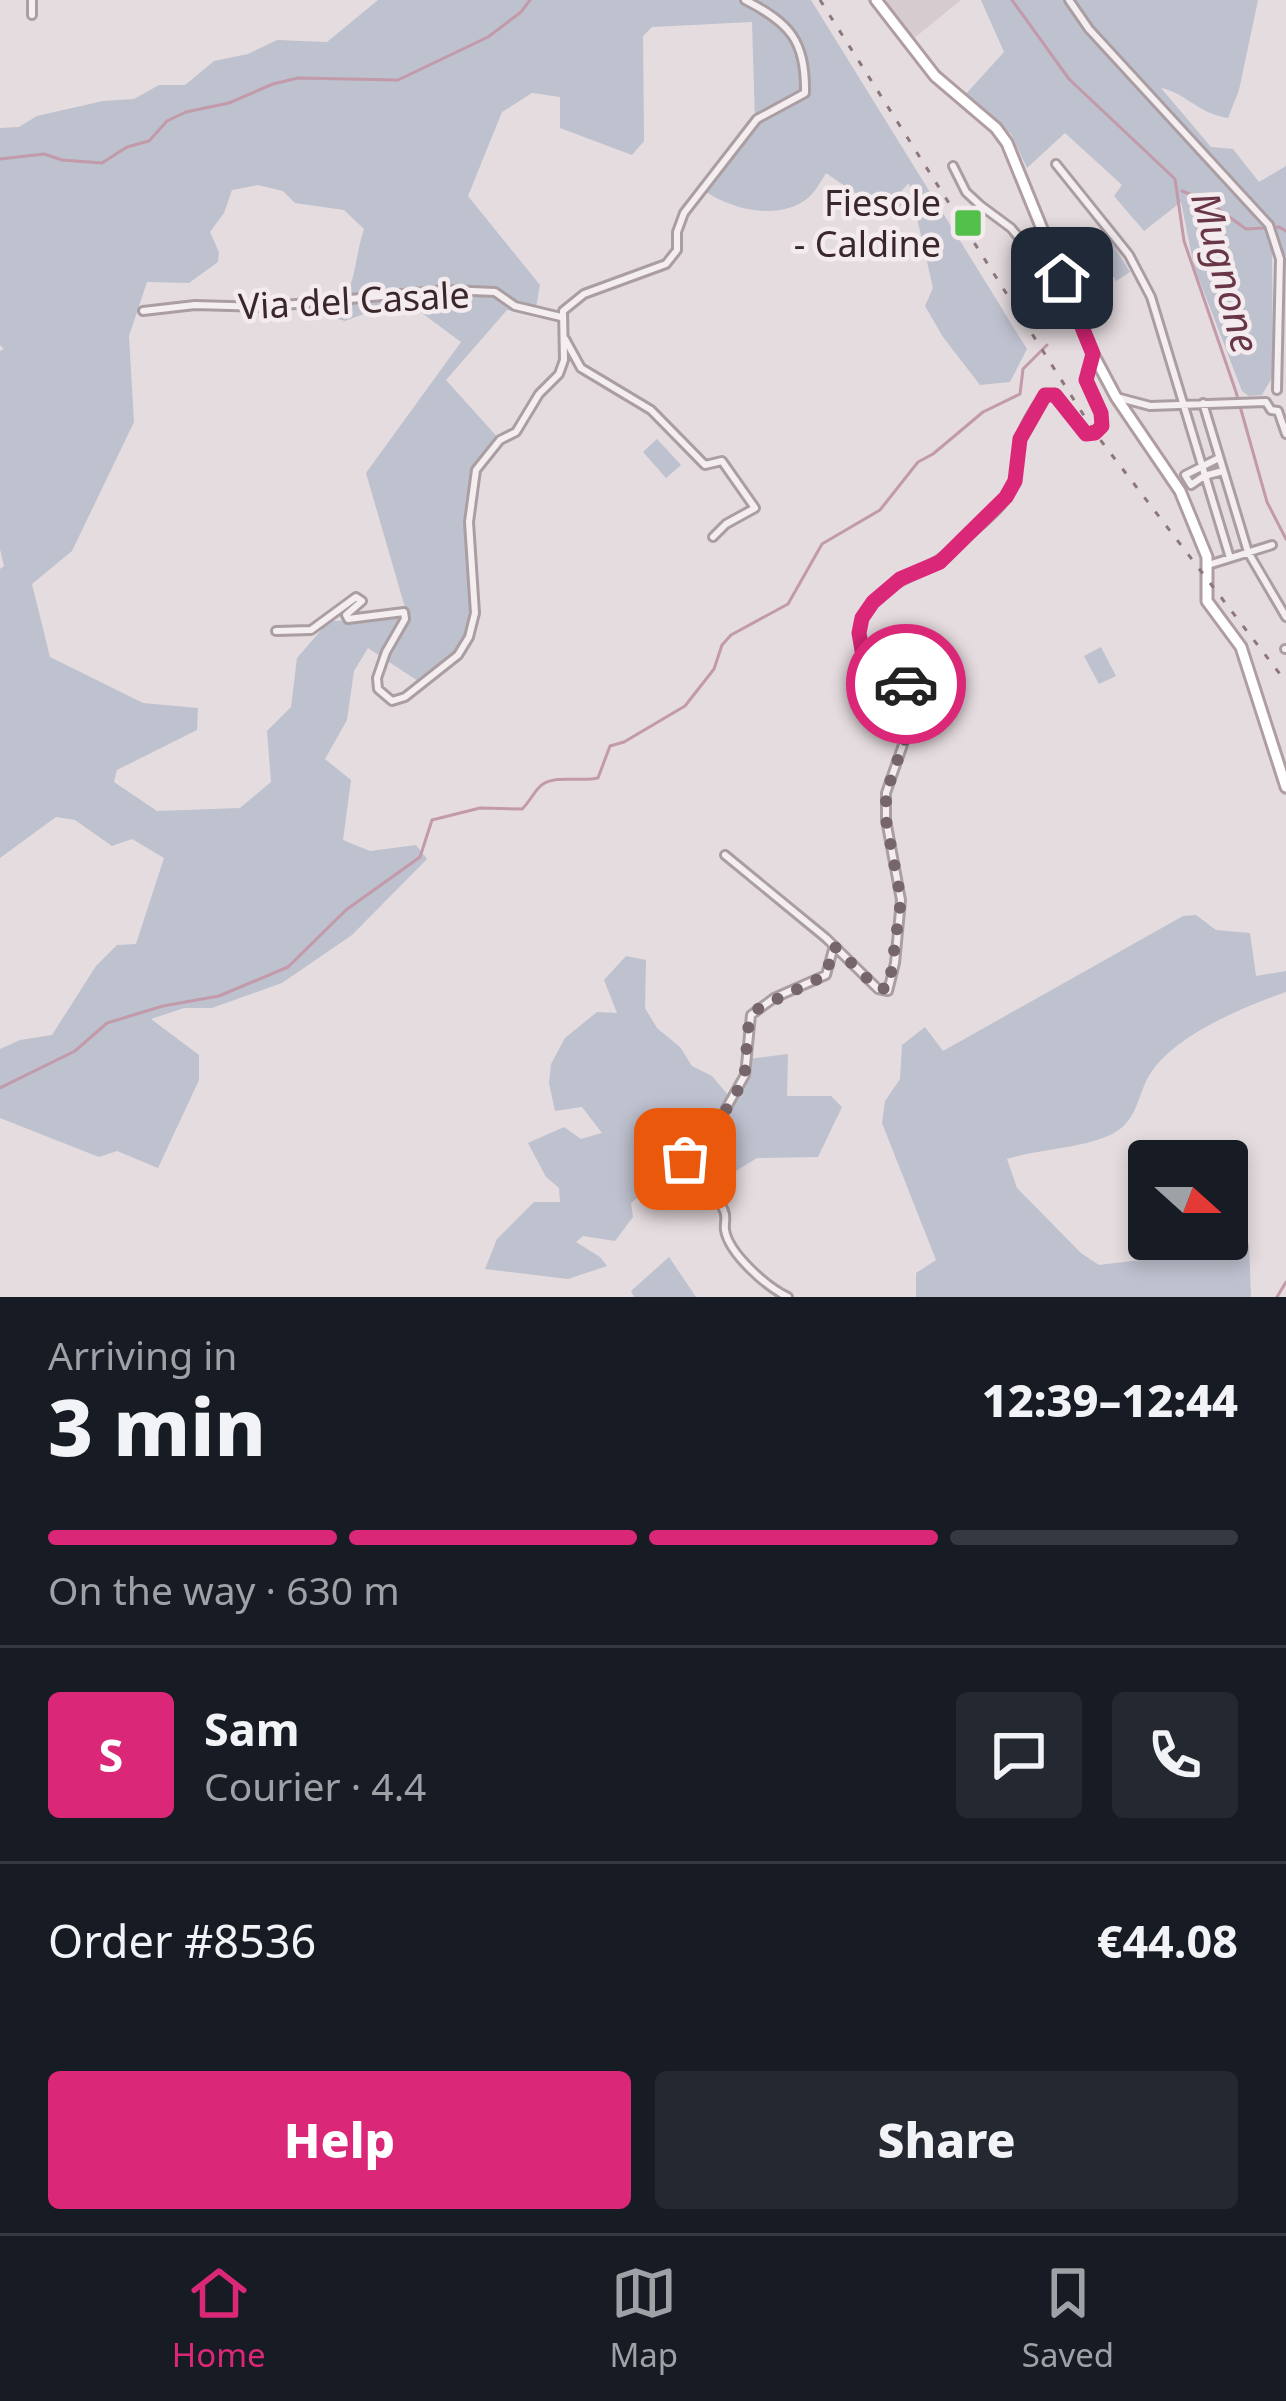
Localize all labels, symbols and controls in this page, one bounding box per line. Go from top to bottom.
place label: Fiesole - Caldine [794,178,941,268]
water label: Mugnone [1180,186,1274,358]
marker: Fiesole - Caldine [952,207,984,239]
pin [1011,227,1113,329]
icon: home [1029,245,1095,311]
street label: Via del Casale [237,269,471,331]
courier [846,624,966,744]
icon: car [873,651,939,717]
pin [634,1108,736,1210]
icon: bag [652,1126,718,1192]
north arrow [1128,1140,1248,1260]
map controls [1128,1140,1248,1260]
text: Arriving in [48,1328,237,1381]
text: 12:39–12:44 [982,1369,1238,1430]
text: 3 min [48,1373,266,1479]
text: On the way · 630 m [48,1563,400,1616]
button: chat [956,1692,1082,1818]
button: phone [1112,1692,1238,1818]
text: Sam [204,1698,300,1759]
text: S [99,1724,123,1785]
text: Courier · 4.4 [204,1759,426,1812]
text: Order #8536 [48,1910,316,1971]
text: €44.08 [1097,1910,1238,1971]
button: Help [48,2071,631,2209]
button: Share [655,2071,1238,2209]
tab: Home [172,2260,266,2377]
tab: Map [609,2260,678,2377]
tab: Saved [1022,2260,1114,2377]

